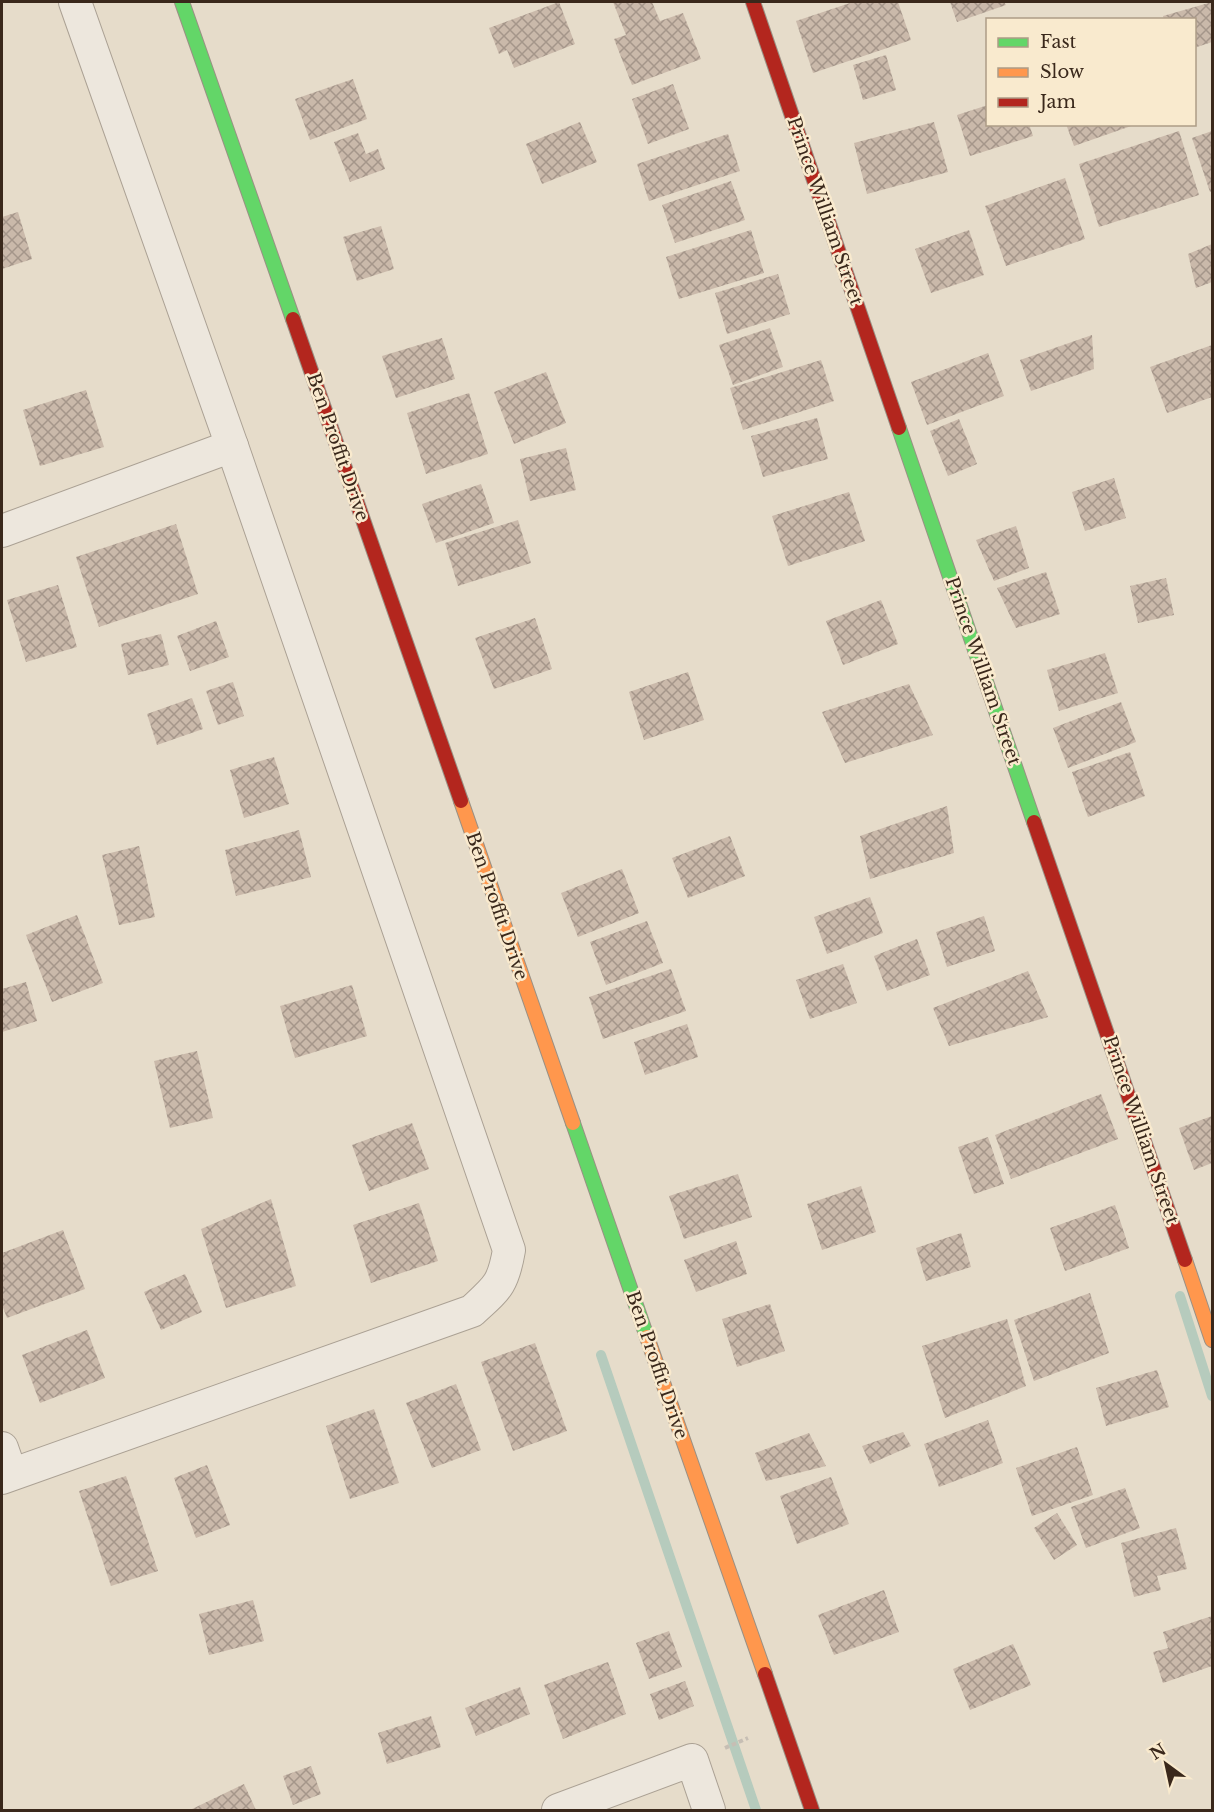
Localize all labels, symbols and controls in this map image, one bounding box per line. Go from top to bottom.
legend [986,18,1196,126]
text: Fast [1040,31,1077,53]
text: Slow [1040,61,1085,83]
text: Jam [1038,91,1076,113]
street label: Prince William Street [782,114,868,308]
street label: Ben Proffit Drive [302,370,374,524]
street label: Prince William Street [940,574,1026,768]
street label: Ben Proffit Drive [461,829,533,983]
street label: Prince William Street [1098,1033,1184,1227]
street label: Ben Proffit Drive [621,1288,693,1442]
north arrow [1136,1734,1196,1794]
text: N [1146,1739,1170,1764]

